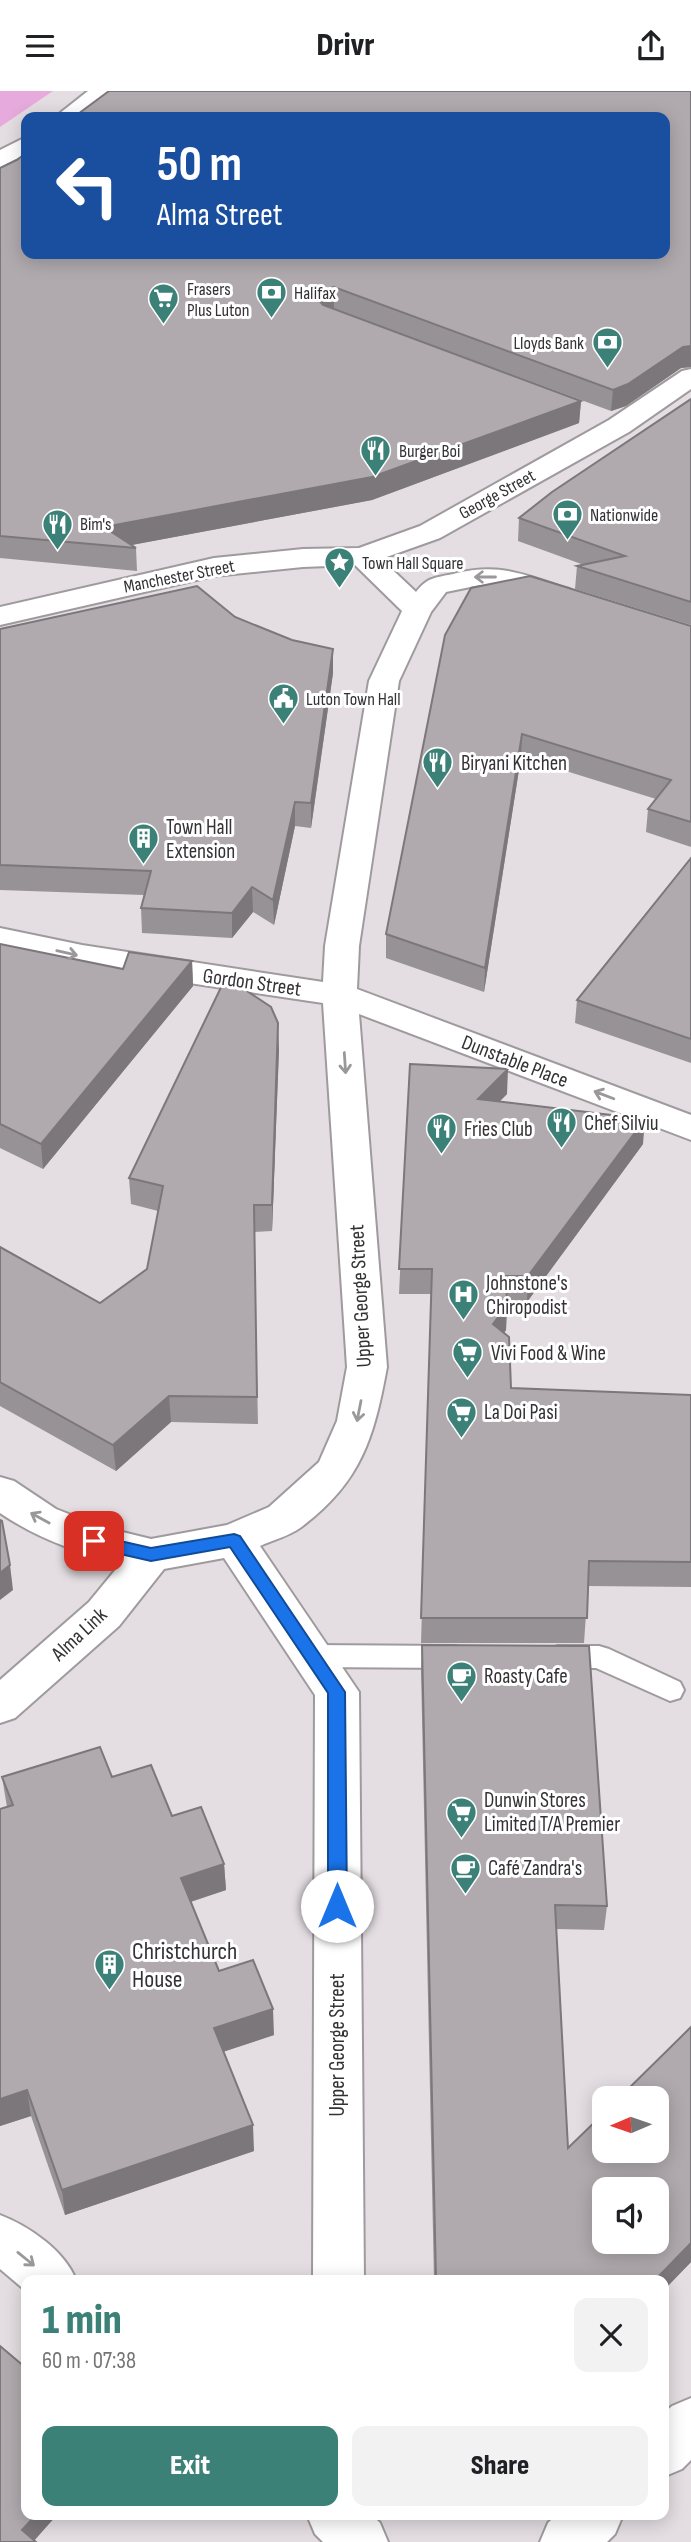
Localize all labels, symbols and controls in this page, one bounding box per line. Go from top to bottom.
text: Drivr [317,26,374,65]
icon: menu [21,27,59,65]
icon: share [632,27,670,65]
text: 50 m [157,136,242,195]
icon: left [42,140,133,231]
text: Alma Street [157,196,283,235]
bank icon: Halifax [254,276,288,320]
place label: Frasers Plus Luton [187,279,250,321]
supermarket icon: Frasers Plus Luton [147,282,181,326]
place label: Halifax [294,283,336,304]
bank icon: Lloyds Bank [590,326,624,370]
place label: Lloyds Bank [513,333,584,354]
restaurant icon: Burger Boi [359,434,393,478]
place label: Burger Boi [399,441,460,462]
street label: George Street [456,465,539,524]
bank icon: Nationwide [550,498,584,542]
place label: Nationwide [590,505,658,526]
restaurant icon: Bim's [40,507,74,551]
place label: Bim's [80,514,112,535]
place icon: Town Hall Square [322,546,356,590]
place label: Town Hall Square [362,553,464,574]
street label: Manchester Street [122,555,237,598]
one-way arrow [474,570,497,584]
public building icon: Luton Town Hall [266,682,300,726]
place label: Luton Town Hall [306,689,401,710]
restaurant icon: Biryani Kitchen [421,746,455,790]
place label: Biryani Kitchen [461,751,567,776]
place label: Town Hall Extension [166,815,235,864]
building icon: Town Hall Extension [126,822,160,866]
one-way arrow [55,947,78,960]
street label: Gordon Street [201,963,303,1002]
street label: Dunstable Place [458,1030,572,1093]
one-way arrow [339,1051,352,1073]
one-way arrow [594,1088,616,1100]
restaurant icon: Chef Silviu [544,1106,578,1150]
place label: Chef Silviu [584,1111,659,1136]
restaurant icon: Fries Club [424,1112,458,1156]
place label: Fries Club [464,1117,533,1142]
street label: Upper George Street [344,1224,377,1368]
place label: Johnstone's Chiropodist [485,1271,568,1320]
hospital icon: Johnstone's Chiropodist [446,1278,480,1322]
supermarket icon: Vivi Food & Wine [451,1336,485,1380]
place label: Vivi Food & Wine [491,1341,606,1366]
supermarket icon: La Doi Pasi [444,1395,478,1439]
one-way arrow [351,1399,365,1422]
place label: La Doi Pasi [484,1400,558,1425]
one-way arrow [30,1511,51,1524]
pin [64,1511,124,1571]
icon: arrive [75,1522,113,1560]
street label: Alma Link [46,1602,112,1667]
cafe icon: Roasty Cafe [444,1659,478,1703]
place label: Roasty Cafe [484,1664,568,1689]
place label: Dunwin Stores Limited T/A Premier [484,1788,620,1837]
supermarket icon: Dunwin Stores Limited T/A Premier [444,1795,478,1839]
cafe icon: Café Zandra's [448,1851,482,1895]
place label: Café Zandra's [488,1856,582,1881]
position arrow [300,1869,374,1943]
place label: Christchurch House [132,1937,237,1994]
building icon: Christchurch House [92,1948,126,1992]
street label: Upper George Street [325,1973,350,2117]
north arrow [592,2086,668,2163]
map controls [592,2086,669,2254]
button: sound [592,2177,669,2254]
one-way arrow [16,2251,34,2267]
text: 1 min [42,2295,122,2346]
button: close [574,2298,648,2372]
text: 60 m · 07:38 [42,2347,136,2375]
button: Exit [42,2426,338,2506]
button: Share [352,2426,648,2506]

